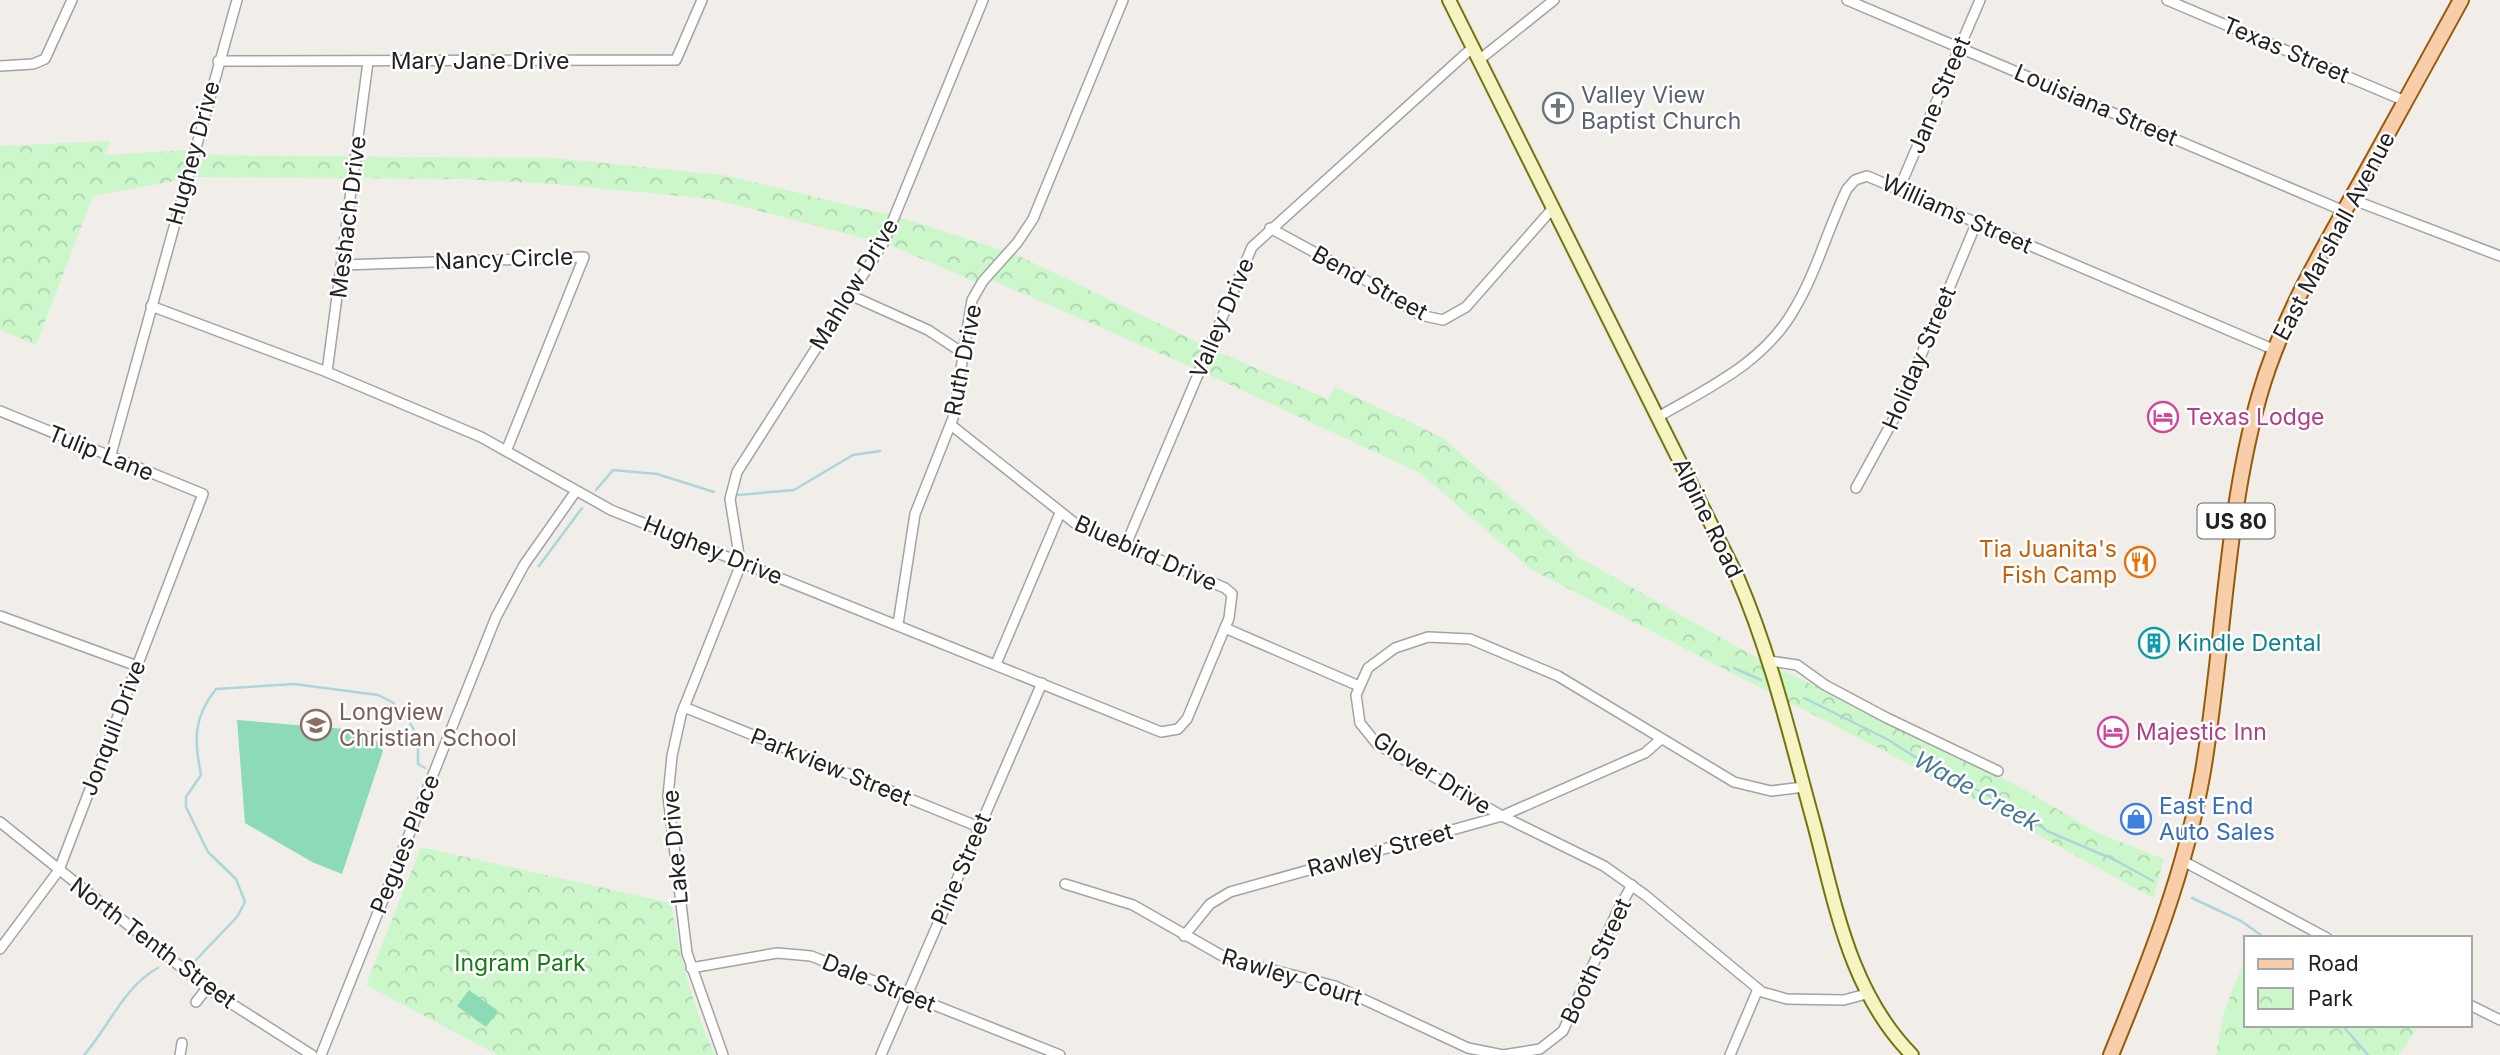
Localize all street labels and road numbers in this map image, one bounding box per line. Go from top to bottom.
street label: Texas Street [2218,11,2354,89]
street label: Jane Street [1902,32,1976,158]
street label: Mary Jane Drive [391,47,569,75]
street label: Louisiana Street [2010,58,2182,152]
street label: Hughey Drive [160,78,226,228]
street label: East Marshall Avenue [2267,127,2401,345]
street label: Meshach Drive [324,134,372,300]
street label: Williams Street [1878,168,2037,260]
street label: Mahlow Drive [804,213,904,355]
street label: Bend Street [1307,240,1433,326]
street label: Nancy Circle [434,243,574,275]
street label: Valley Drive [1184,254,1260,382]
street label: Holiday Street [1876,282,1962,434]
street label: Ruth Drive [938,302,988,418]
street label: Tulip Lane [44,419,158,487]
street label: Alpine Road [1667,453,1749,583]
road number: US 80 [2198,504,2274,538]
street label: Hughey Drive [639,509,787,591]
street label: Bluebird Drive [1070,509,1222,597]
street label: Jonquil Drive [74,656,152,800]
street label: Parkview Street [747,722,916,812]
street label: Glover Drive [1368,726,1496,820]
street label: Pegues Place [364,770,446,918]
street label: Lake Drive [656,789,694,905]
street label: Pine Street [925,808,997,929]
street label: Rawley Street [1304,817,1456,883]
street label: North Tenth Street [65,872,242,1015]
street label: Booth Street [1555,893,1637,1028]
street label: Rawley Court [1219,942,1366,1012]
street label: Dale Street [818,948,940,1019]

